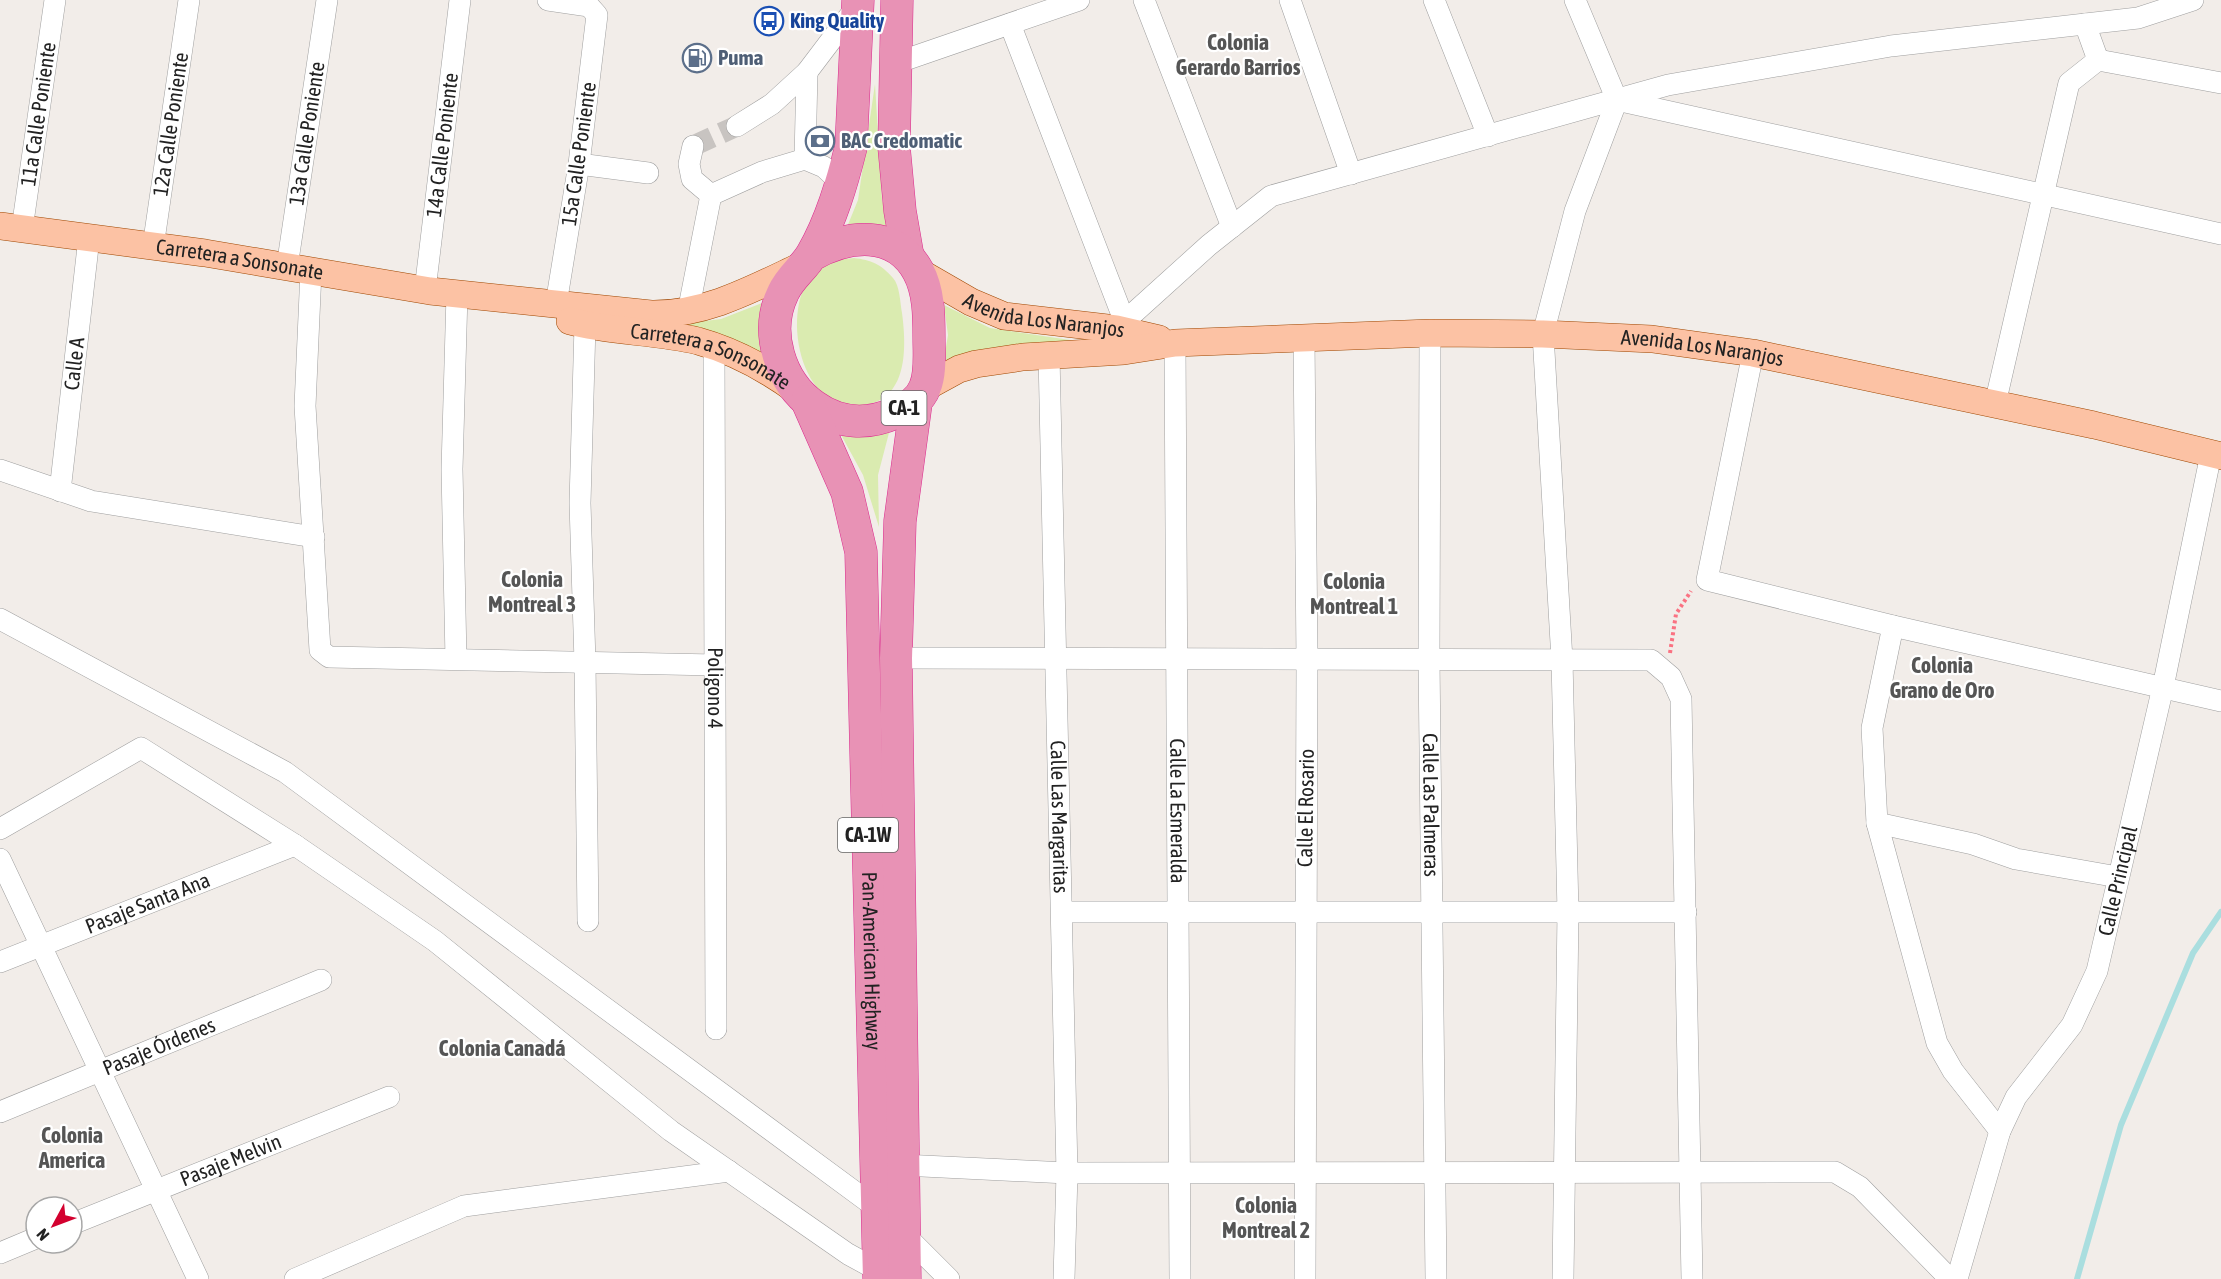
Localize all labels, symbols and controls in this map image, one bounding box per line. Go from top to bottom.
bus stop icon: King Quality [753,5,785,37]
place label: King Quality [790,8,885,32]
district label: Colonia Gerardo Barrios [1175,29,1301,80]
street label: 11a Calle Poniente [15,41,60,188]
fuel station icon: Puma [681,42,713,74]
place label: Puma [718,45,764,69]
street label: 12a Calle Poniente [148,51,192,198]
street label: 13a Calle Poniente [283,60,329,207]
street label: 14a Calle Poniente [421,71,462,218]
street label: 15a Calle Poniente [556,80,600,227]
bank icon: BAC Credomatic [804,125,836,157]
place label: BAC Credomatic [841,128,962,152]
street label: Carretera a Sonsonate [155,234,325,284]
street label: Avenida Los Naranjos [959,287,1127,342]
street label: Carretera a Sonsonate [629,318,796,394]
street label: Avenida Los Naranjos [1620,325,1786,370]
street label: Calle A [59,335,89,391]
road number: CA-1 [882,391,926,425]
district label: Colonia Montreal 3 [488,566,576,617]
district label: Colonia Montreal 1 [1310,568,1398,619]
street label: Poligono 4 [704,647,728,729]
district label: Colonia Grano de Oro [1889,652,1995,703]
street label: Calle Las Palmeras [1419,733,1444,877]
street label: Calle La Esmeralda [1166,738,1191,884]
street label: Calle Las Margaritas [1046,740,1074,894]
street label: Calle El Rosario [1292,749,1318,867]
road number: CA-1W [838,818,898,852]
street label: Calle Principal [2093,823,2141,938]
street label: Pasaje Santa Ana [82,867,213,938]
street label: Pan-American Highway [858,871,886,1051]
street label: Pasaje Órdenes [99,1012,218,1079]
district label: Colonia Canadá [439,1035,565,1061]
district label: Colonia America [38,1122,105,1173]
street label: Pasaje Melvin [176,1128,284,1190]
district label: Colonia Montreal 2 [1222,1192,1310,1243]
north arrow [24,1195,84,1255]
text: N [33,1225,53,1244]

